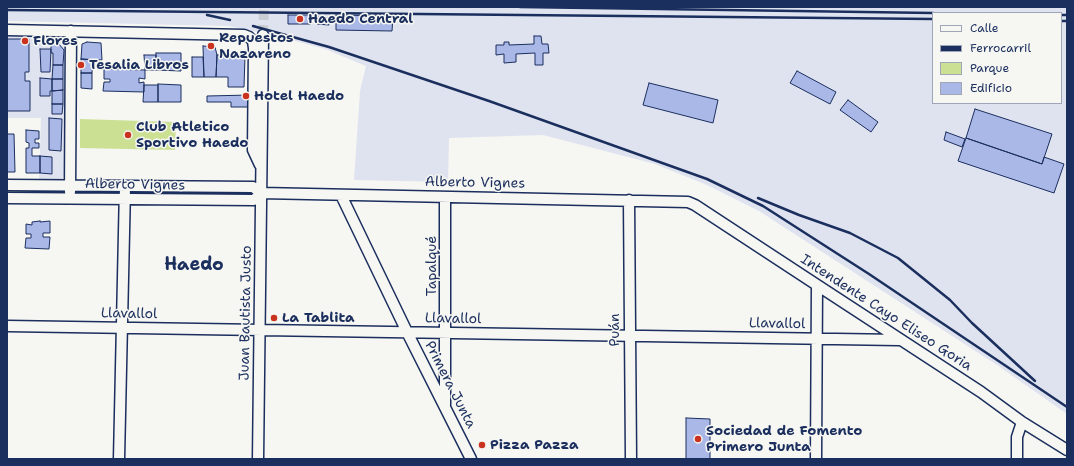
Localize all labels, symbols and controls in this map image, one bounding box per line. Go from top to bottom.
place label: Haedo Central [308,11,413,27]
legend [932,12,1062,104]
marker: Haedo Central [295,14,305,24]
text: Calle [970,20,999,36]
place label: Repuestos Nazareno [219,30,293,62]
place label: Flores [33,33,78,49]
marker: Flores [20,36,30,46]
text: Ferrocarril [970,40,1031,56]
marker: Repuestos Nazareno [206,41,216,51]
place label: Tesalia Libros [89,57,189,73]
marker: Tesalia Libros [76,60,86,70]
text: Parque [970,60,1009,76]
text: Edificio [970,80,1012,96]
place label: Hotel Haedo [254,88,344,104]
marker: Hotel Haedo [241,91,251,101]
place label: Club Atletico Sportivo Haedo [136,119,248,152]
marker: Club Atletico Sportivo Haedo [123,130,133,140]
street label: Alberto Vignes [425,174,525,192]
street label: Alberto Vignes [85,176,185,194]
street label: Tapalqué [424,236,440,296]
street label: Juan Bautista Justo [236,245,256,381]
street label: Intendente Cayo Eliseo Goria [797,251,975,375]
district label: Haedo [164,254,224,276]
street label: Llavallol [101,305,157,323]
place label: La Tablita [282,310,355,326]
street label: Llavallol [425,310,481,328]
marker: La Tablita [269,313,279,323]
street label: Puán [607,313,623,347]
street label: Llavallol [749,315,805,333]
street label: Primera Junta [421,339,479,431]
place label: Sociedad de Fomento Primero Junta [706,423,862,456]
marker: Sociedad de Fomento Primero Junta [693,434,703,444]
place label: Pizza Pazza [490,437,579,453]
marker: Pizza Pazza [477,440,487,450]

